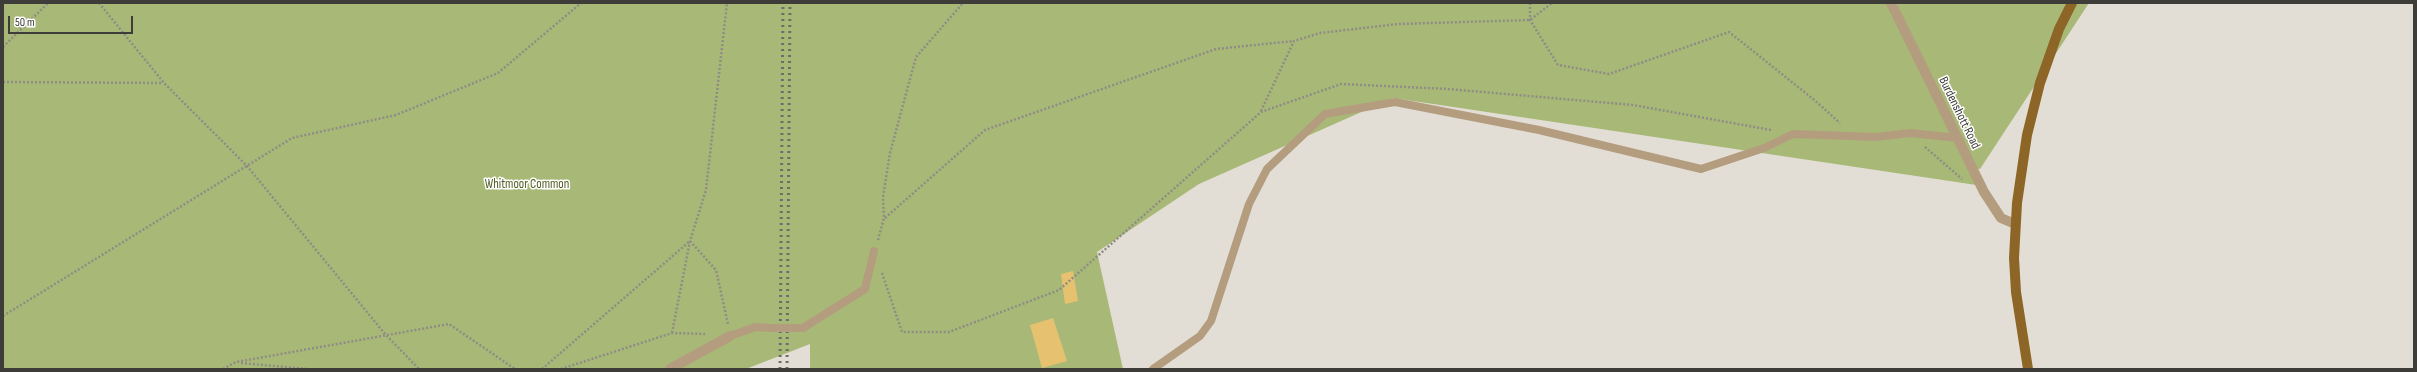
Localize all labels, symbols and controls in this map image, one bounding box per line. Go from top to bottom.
scale bar [10,8,135,34]
text: 50 m [15,15,35,30]
street label: Burdenshott Road [1935,74,1983,152]
park label: Whitmoor Common [485,177,569,193]

